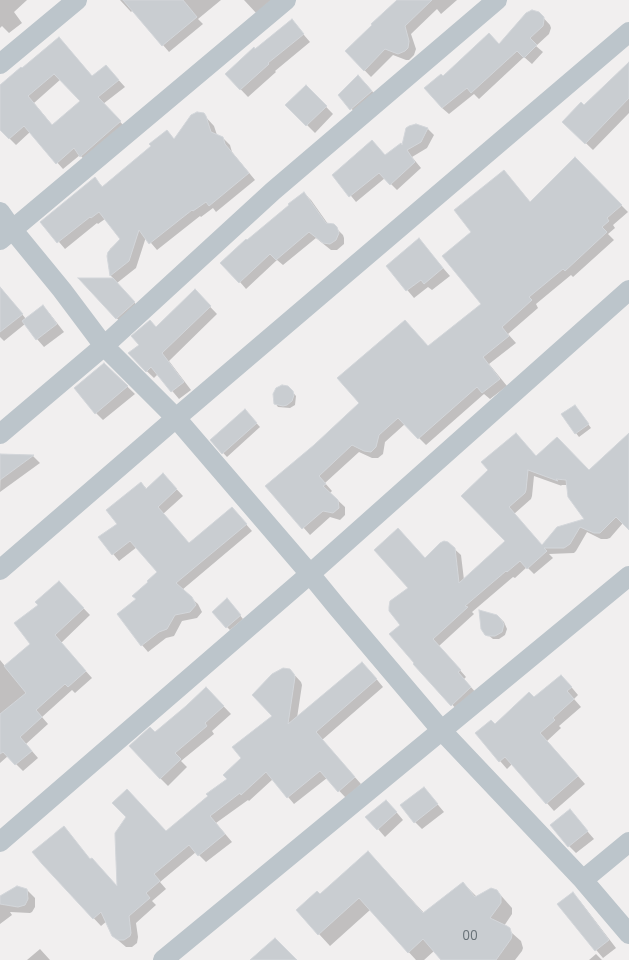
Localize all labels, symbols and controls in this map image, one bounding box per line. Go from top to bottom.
house number: 00 [462,928,478,944]

